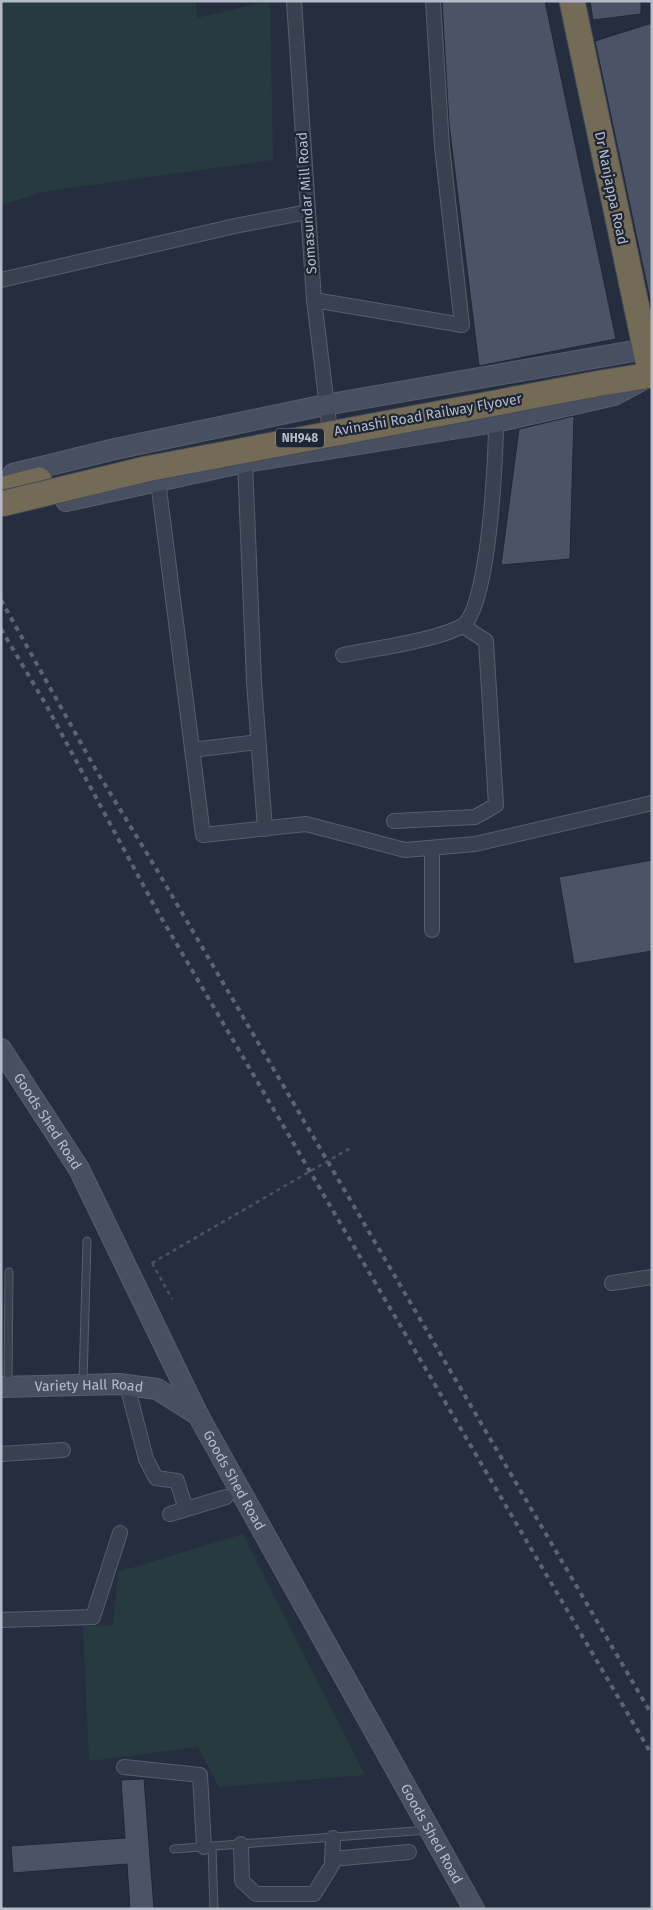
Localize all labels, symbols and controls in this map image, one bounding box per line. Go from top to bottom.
street label: Dr Nanjappa Road [591,130,631,246]
street label: Somasundar Mill Road [294,131,320,275]
street label: Avinashi Road Railway Flyover [333,390,524,440]
road number: NH948 [276,428,324,448]
street label: Goods Shed Road [10,1070,85,1173]
street label: Variety Hall Road [34,1375,144,1396]
street label: Goods Shed Road [200,1427,269,1533]
street label: Goods Shed Road [397,1781,467,1887]

